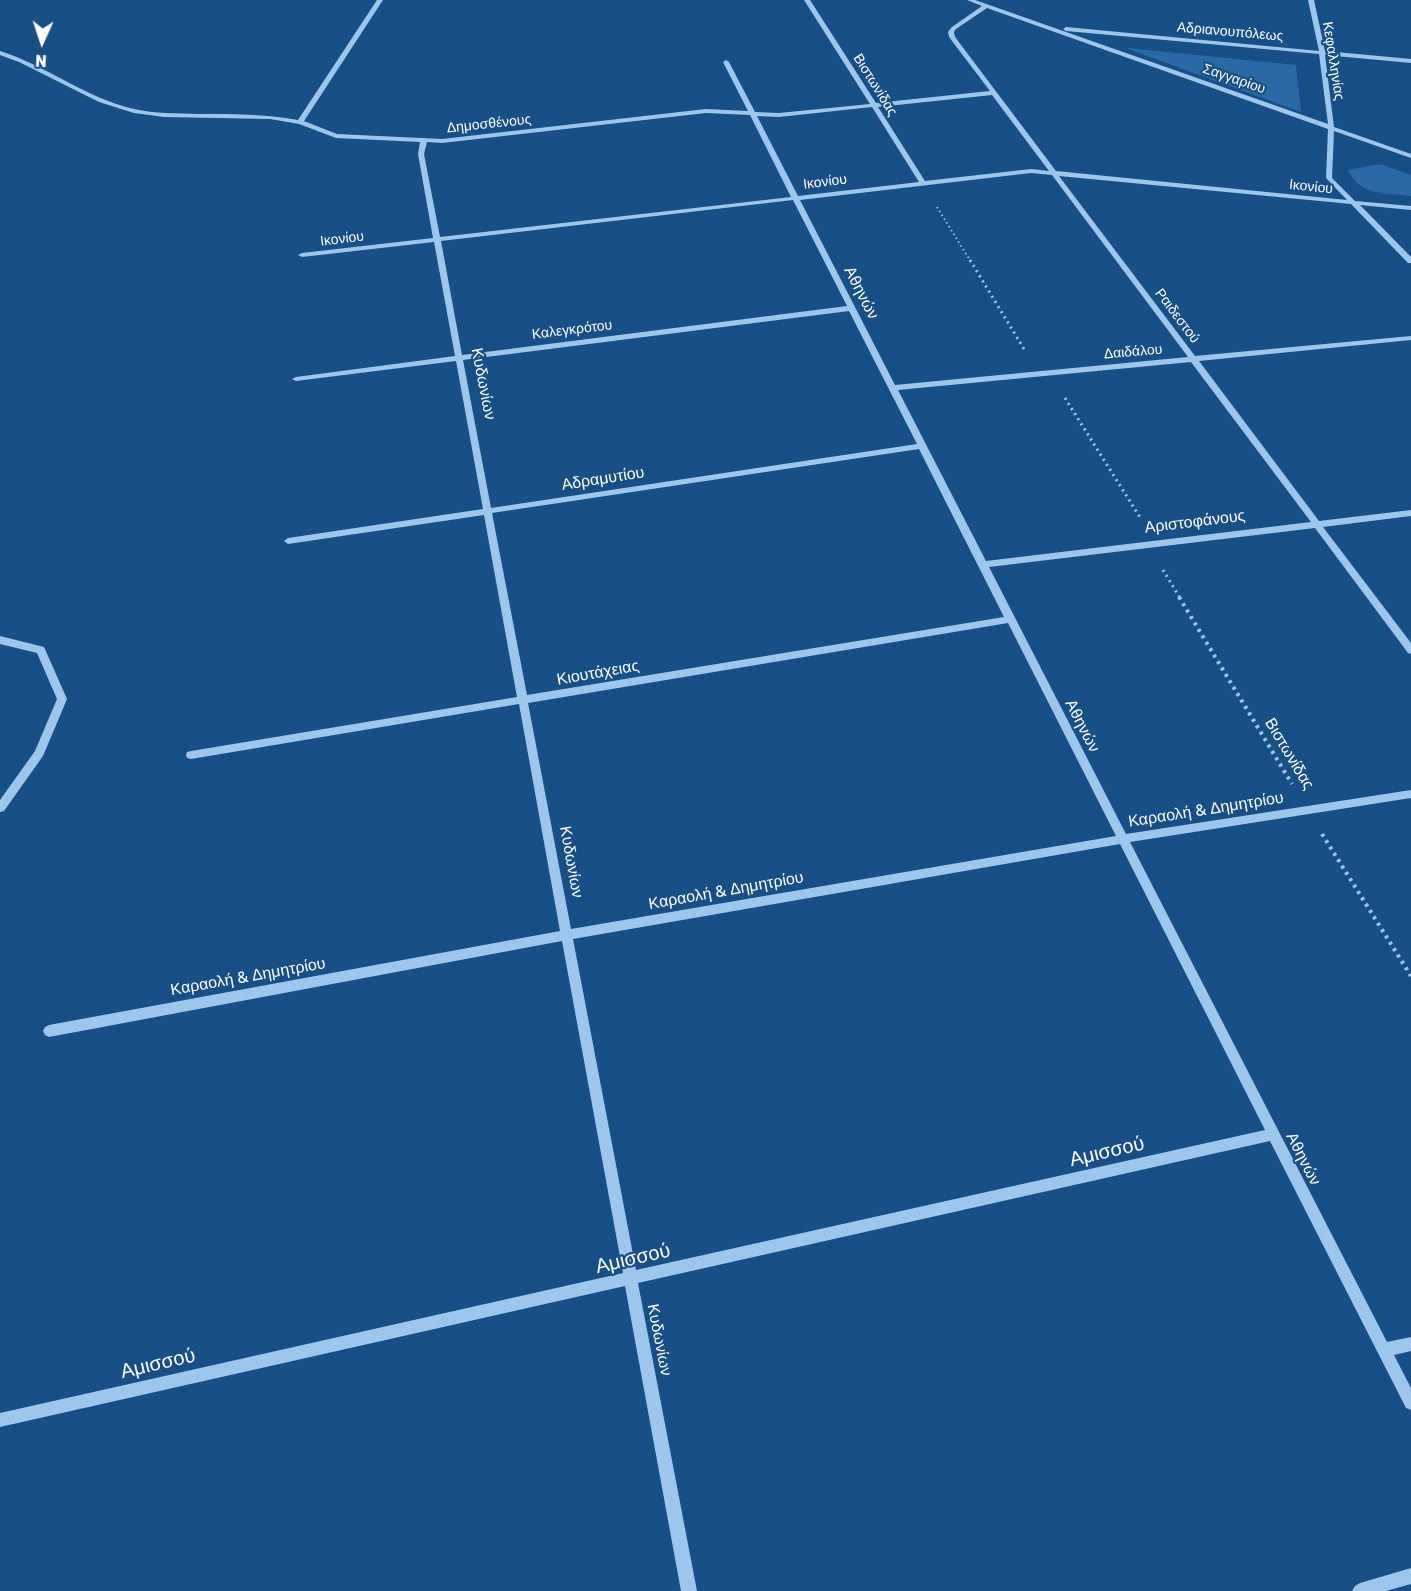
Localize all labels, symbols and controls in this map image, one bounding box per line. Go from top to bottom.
north arrow [12,12,72,72]
street label: Αδριανουπόλεως [1176,19,1284,45]
street label: Κεφαλληνίας [1318,20,1348,102]
text: N [35,51,47,70]
street label: Βιστωνίδας [849,51,901,119]
street label: Σαγγαρίου [1200,60,1268,98]
street label: Δημοσθένους [446,111,532,137]
street label: Ικονίου [802,171,848,193]
street label: Ικονίου [1288,176,1334,198]
street label: Ικονίου [319,228,365,250]
street label: Αθηνών [840,263,882,323]
street label: Ραιδεστού [1151,285,1203,347]
street label: Καλεγκρότου [531,317,613,343]
street label: Δαιδάλου [1103,341,1163,363]
street label: Κυδωνίων [467,346,499,422]
street label: Αδραμυτίου [560,463,646,495]
street label: Αριστοφάνους [1144,506,1246,538]
street label: Κιουτάχειας [555,656,641,690]
street label: Αθηνών [1061,696,1103,756]
street label: Βιστωνίδας [1260,715,1318,793]
street label: Καραολή & Δημητρίου [1127,788,1285,832]
street label: Κυδωνίων [555,824,587,900]
street label: Καραολή & Δημητρίου [647,868,805,914]
street label: Καραολή & Δημητρίου [169,954,327,1000]
street label: Αθηνών [1282,1129,1324,1189]
street label: Αμισσού [1067,1132,1147,1172]
street label: Αμισσού [593,1239,673,1279]
street label: Κυδωνίων [643,1302,675,1378]
street label: Αμισσού [118,1344,198,1384]

